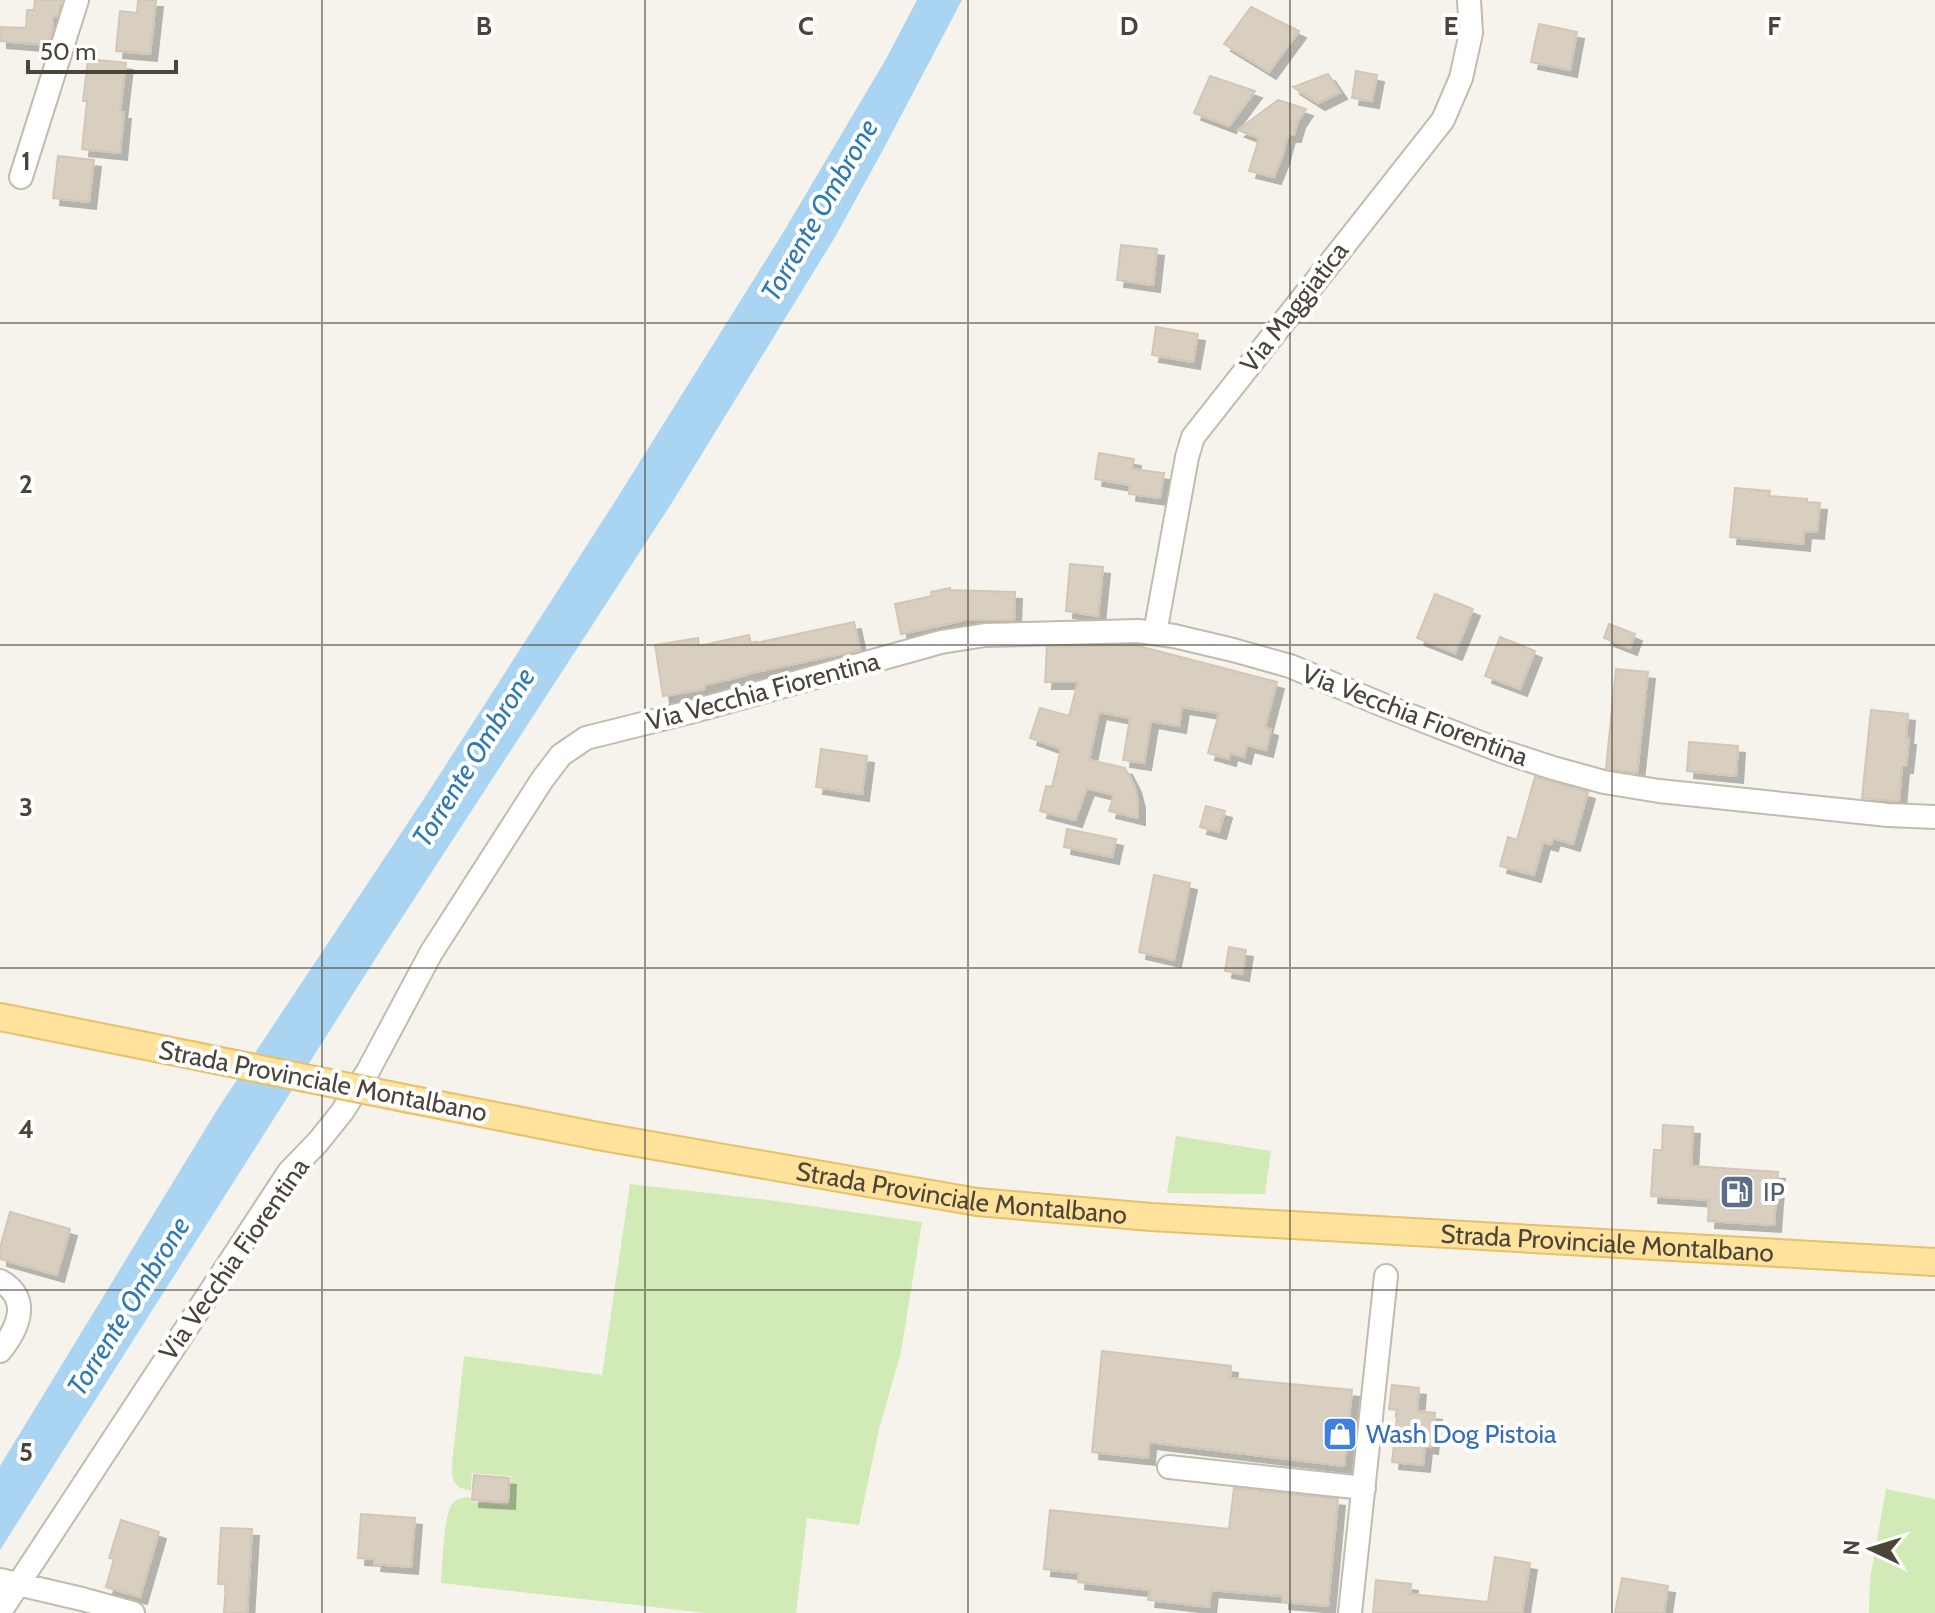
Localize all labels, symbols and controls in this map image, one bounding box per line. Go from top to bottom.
text: B [476,10,492,42]
text: C [798,10,814,42]
text: D [1120,10,1138,42]
text: E [1444,10,1458,42]
text: F [1767,10,1781,42]
scale bar [28,24,176,74]
text: 50 m [40,37,96,66]
water label: Torrente Ombrone [753,113,885,307]
text: 1 [21,145,31,177]
street label: Via Maggiatica [1233,235,1355,379]
text: 2 [19,468,33,500]
street label: Via Vecchia Fiorentina [643,644,883,737]
street label: Via Vecchia Fiorentina [1297,657,1533,773]
water label: Torrente Ombrone [404,661,542,853]
text: 3 [19,791,33,823]
street label: Strada Provinciale Montalbano [156,1033,490,1129]
text: 4 [18,1113,34,1145]
street label: Via Vecchia Fiorentina [152,1151,316,1366]
street label: Strada Provinciale Montalbano [794,1155,1128,1231]
fuel station icon: IP [1718,1173,1756,1211]
place label: IP [1763,1176,1785,1208]
water label: Torrente Ombrone [59,1210,197,1402]
street label: Strada Provinciale Montalbano [1440,1218,1775,1269]
shop icon: Wash Dog Pistoia [1321,1415,1359,1453]
place label: Wash Dog Pistoia [1366,1418,1557,1450]
text: 5 [19,1436,33,1468]
north arrow [1831,1509,1911,1589]
text: N [1838,1539,1866,1556]

